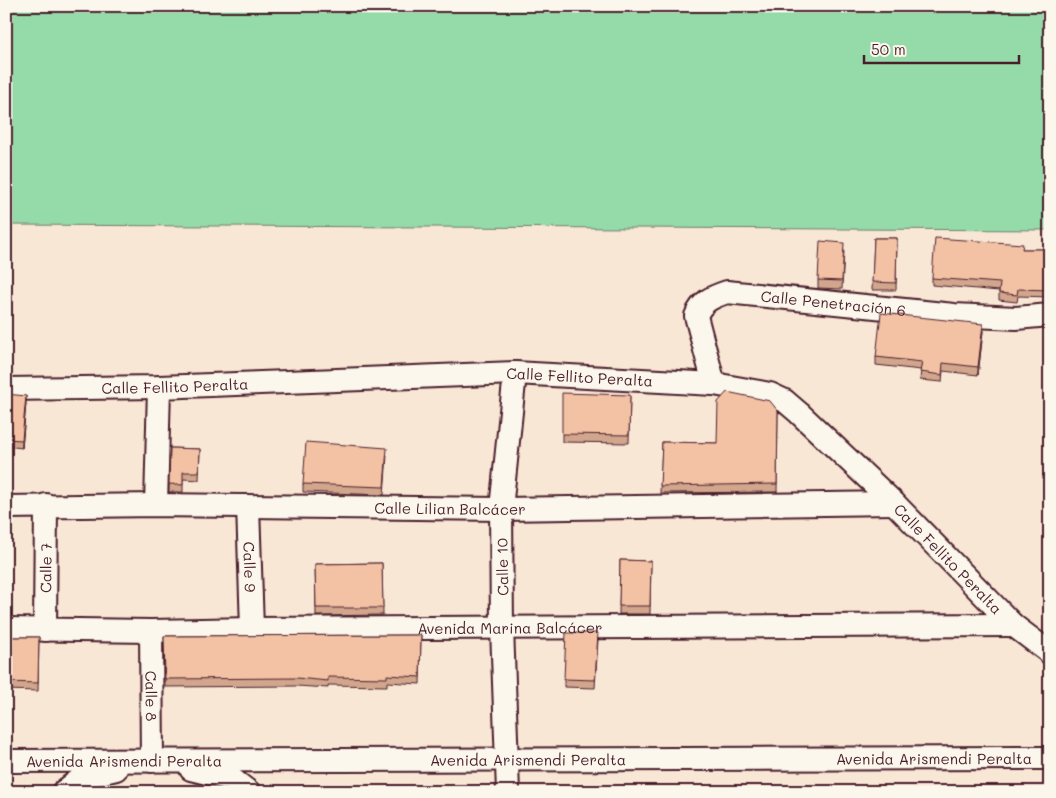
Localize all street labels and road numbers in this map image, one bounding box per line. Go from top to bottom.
street label: Calle Penetración 6 [760,285,907,320]
street label: Calle Fellito Peralta [506,363,654,391]
street label: Calle Fellito Peralta [101,373,249,398]
street label: Calle Lilian Balcácer [374,498,526,519]
street label: Calle Fellito Peralta [890,499,1007,618]
street label: Calle 10 [491,538,513,596]
street label: Calle 9 [239,541,261,593]
street label: Calle 7 [35,543,56,593]
street label: Avenida Marina Balcácer [417,617,602,638]
street label: Calle 8 [141,671,162,721]
street label: Avenida Arismendi Peralta [836,748,1032,769]
street label: Avenida Arismendi Peralta [430,749,626,770]
street label: Avenida Arismendi Peralta [26,750,222,771]

